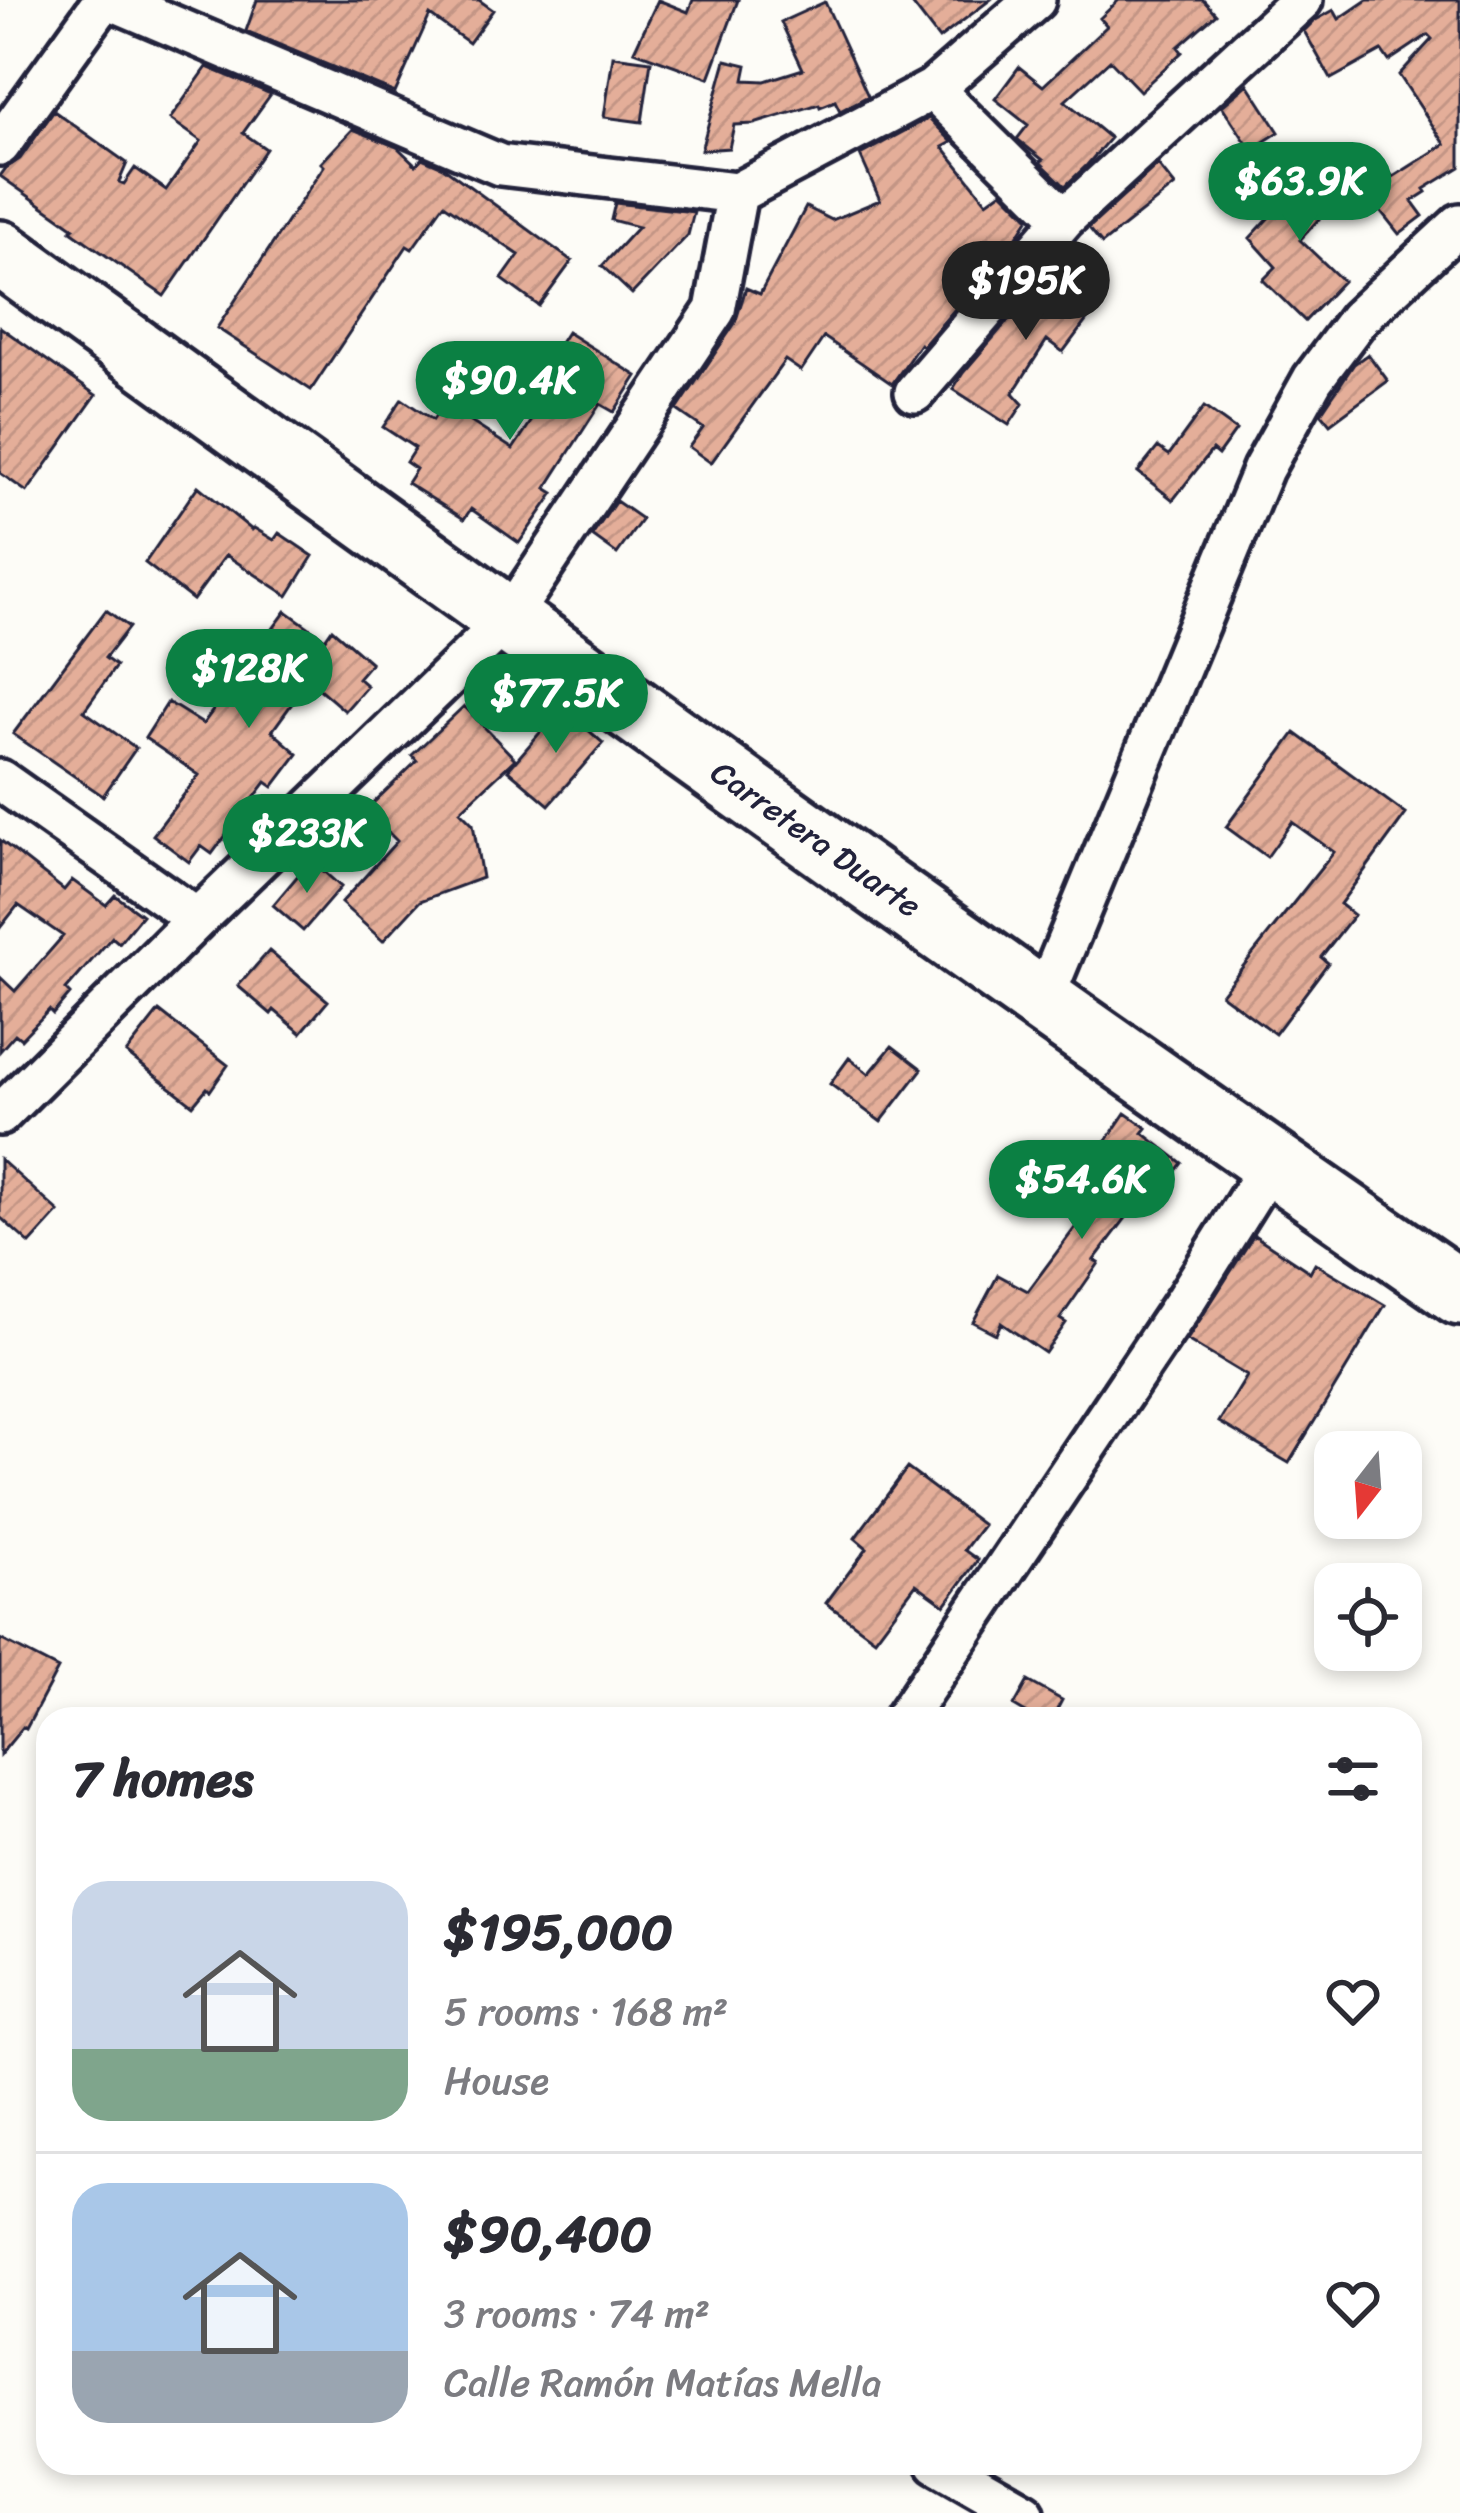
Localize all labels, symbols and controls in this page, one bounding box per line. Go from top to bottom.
pin: $63.9K [1202,142,1398,244]
text: $63.9K [1235,146,1365,215]
pin: $195K [942,241,1110,343]
text: $195K [969,245,1083,314]
pin: $90.4K [412,341,608,443]
text: $90.4K [443,345,577,414]
pin: $128K [165,629,333,731]
text: $128K [193,633,305,702]
pin: $77.5K [458,654,654,756]
text: $77.5K [491,658,621,727]
street label: Carretera Duarte [698,744,934,934]
pin: $233K [223,794,391,896]
text: $233K [249,798,365,867]
pin: $54.6K [984,1140,1180,1242]
text: $54.6K [1016,1144,1148,1213]
north arrow [1314,1431,1422,1539]
map controls [1314,1431,1422,1671]
button: locate [1314,1563,1422,1671]
text: 7 homes [72,1734,253,1824]
icon: filters [1320,1746,1386,1812]
text: $195,000 [444,1887,673,1977]
icon: home [168,1929,312,2073]
icon: heart [1320,1968,1386,2034]
text: 5 rooms · 168 m² [444,1977,728,2046]
text: House [444,2046,549,2115]
text: $90,400 [444,2189,652,2279]
icon: home [168,2231,312,2375]
icon: heart [1320,2270,1386,2336]
text: 3 rooms · 74 m² [444,2279,710,2348]
text: Calle Ramón Matías Mella [444,2348,882,2417]

